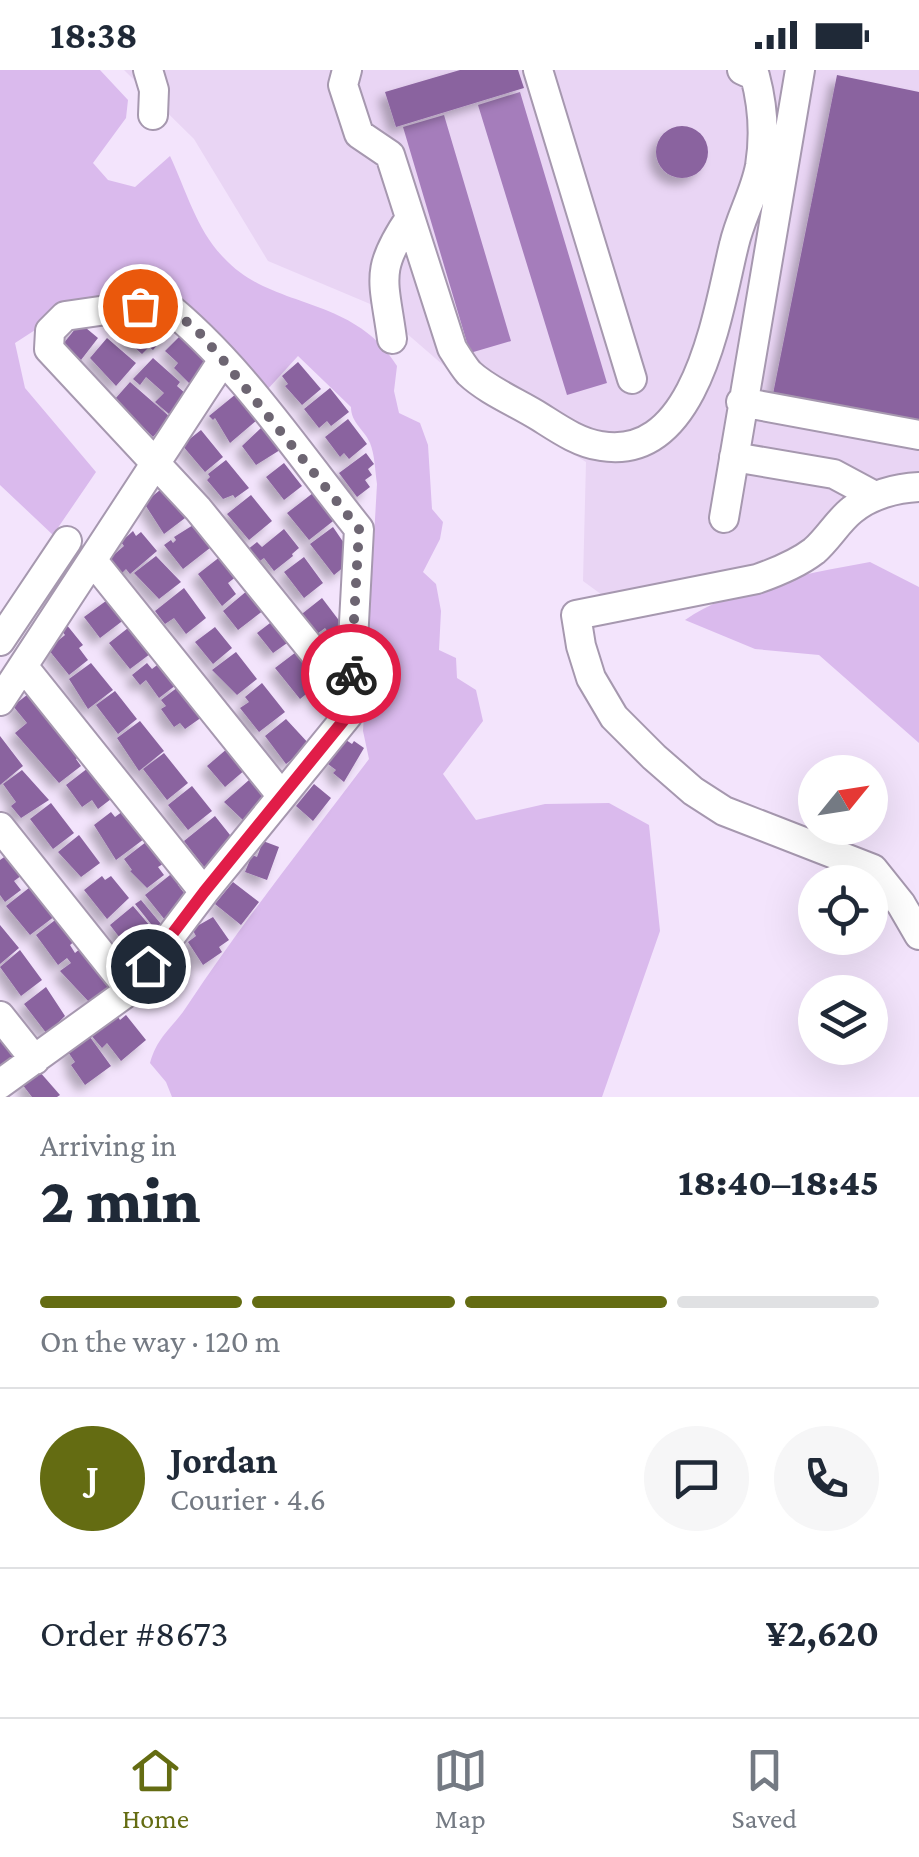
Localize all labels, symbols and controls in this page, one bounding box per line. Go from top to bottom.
text: 18:38 [50,14,138,56]
pin [98,264,183,349]
icon: bag [113,279,168,334]
courier [301,624,401,724]
icon: bike [324,647,379,702]
north arrow [798,755,888,845]
map controls [798,755,888,1065]
button: locate [798,865,888,955]
pin [106,924,191,1009]
icon: home [121,939,176,994]
button: layers [798,975,888,1065]
text: Arriving in [40,1127,177,1163]
text: 18:40–18:45 [678,1161,879,1203]
text: 2 min [40,1164,201,1236]
text: On the way · 120 m [40,1323,281,1359]
button: chat [644,1426,749,1531]
button: phone [774,1426,879,1531]
text: Jordan [170,1439,278,1481]
text: J [86,1457,99,1499]
text: Courier · 4.6 [170,1481,326,1517]
text: Order #8673 [40,1612,228,1654]
text: ¥2,620 [766,1612,879,1654]
tab: Home [122,1743,189,1834]
tab: Map [433,1743,488,1834]
tab: Saved [731,1743,797,1834]

